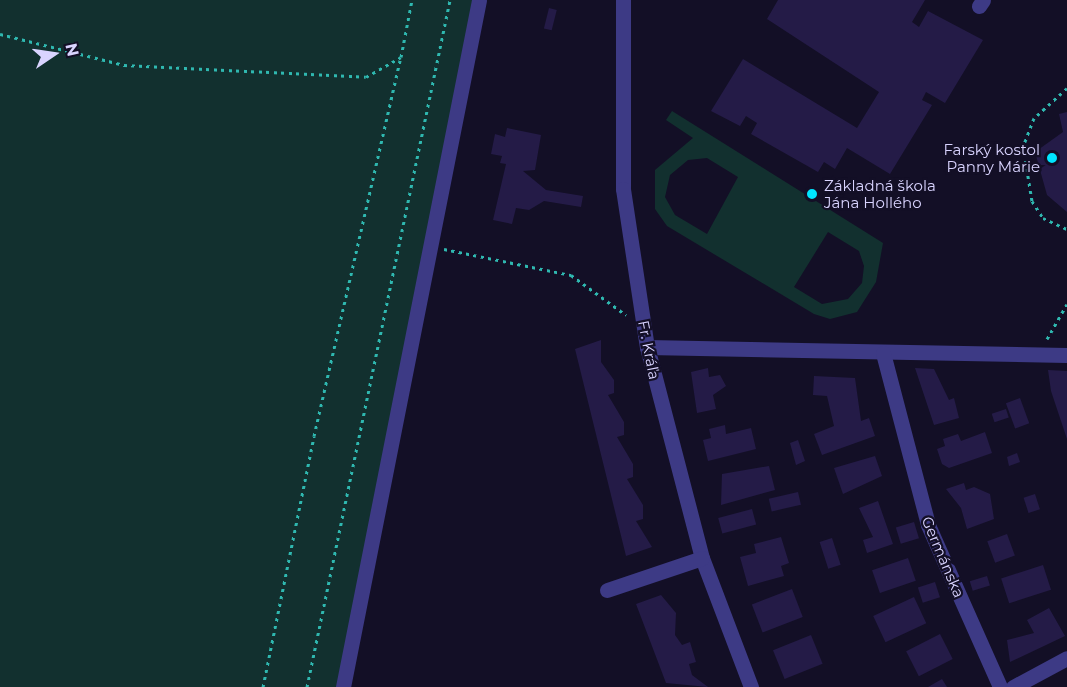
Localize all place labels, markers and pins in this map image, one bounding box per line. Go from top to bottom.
place label: Farský kostol Panny Márie [943,140,1040,175]
marker: Farský kostol Panny Márie [1045,151,1059,165]
place label: Základná škola Jána Hollého [824,176,936,211]
marker: Základná škola Jána Hollého [805,187,819,201]

